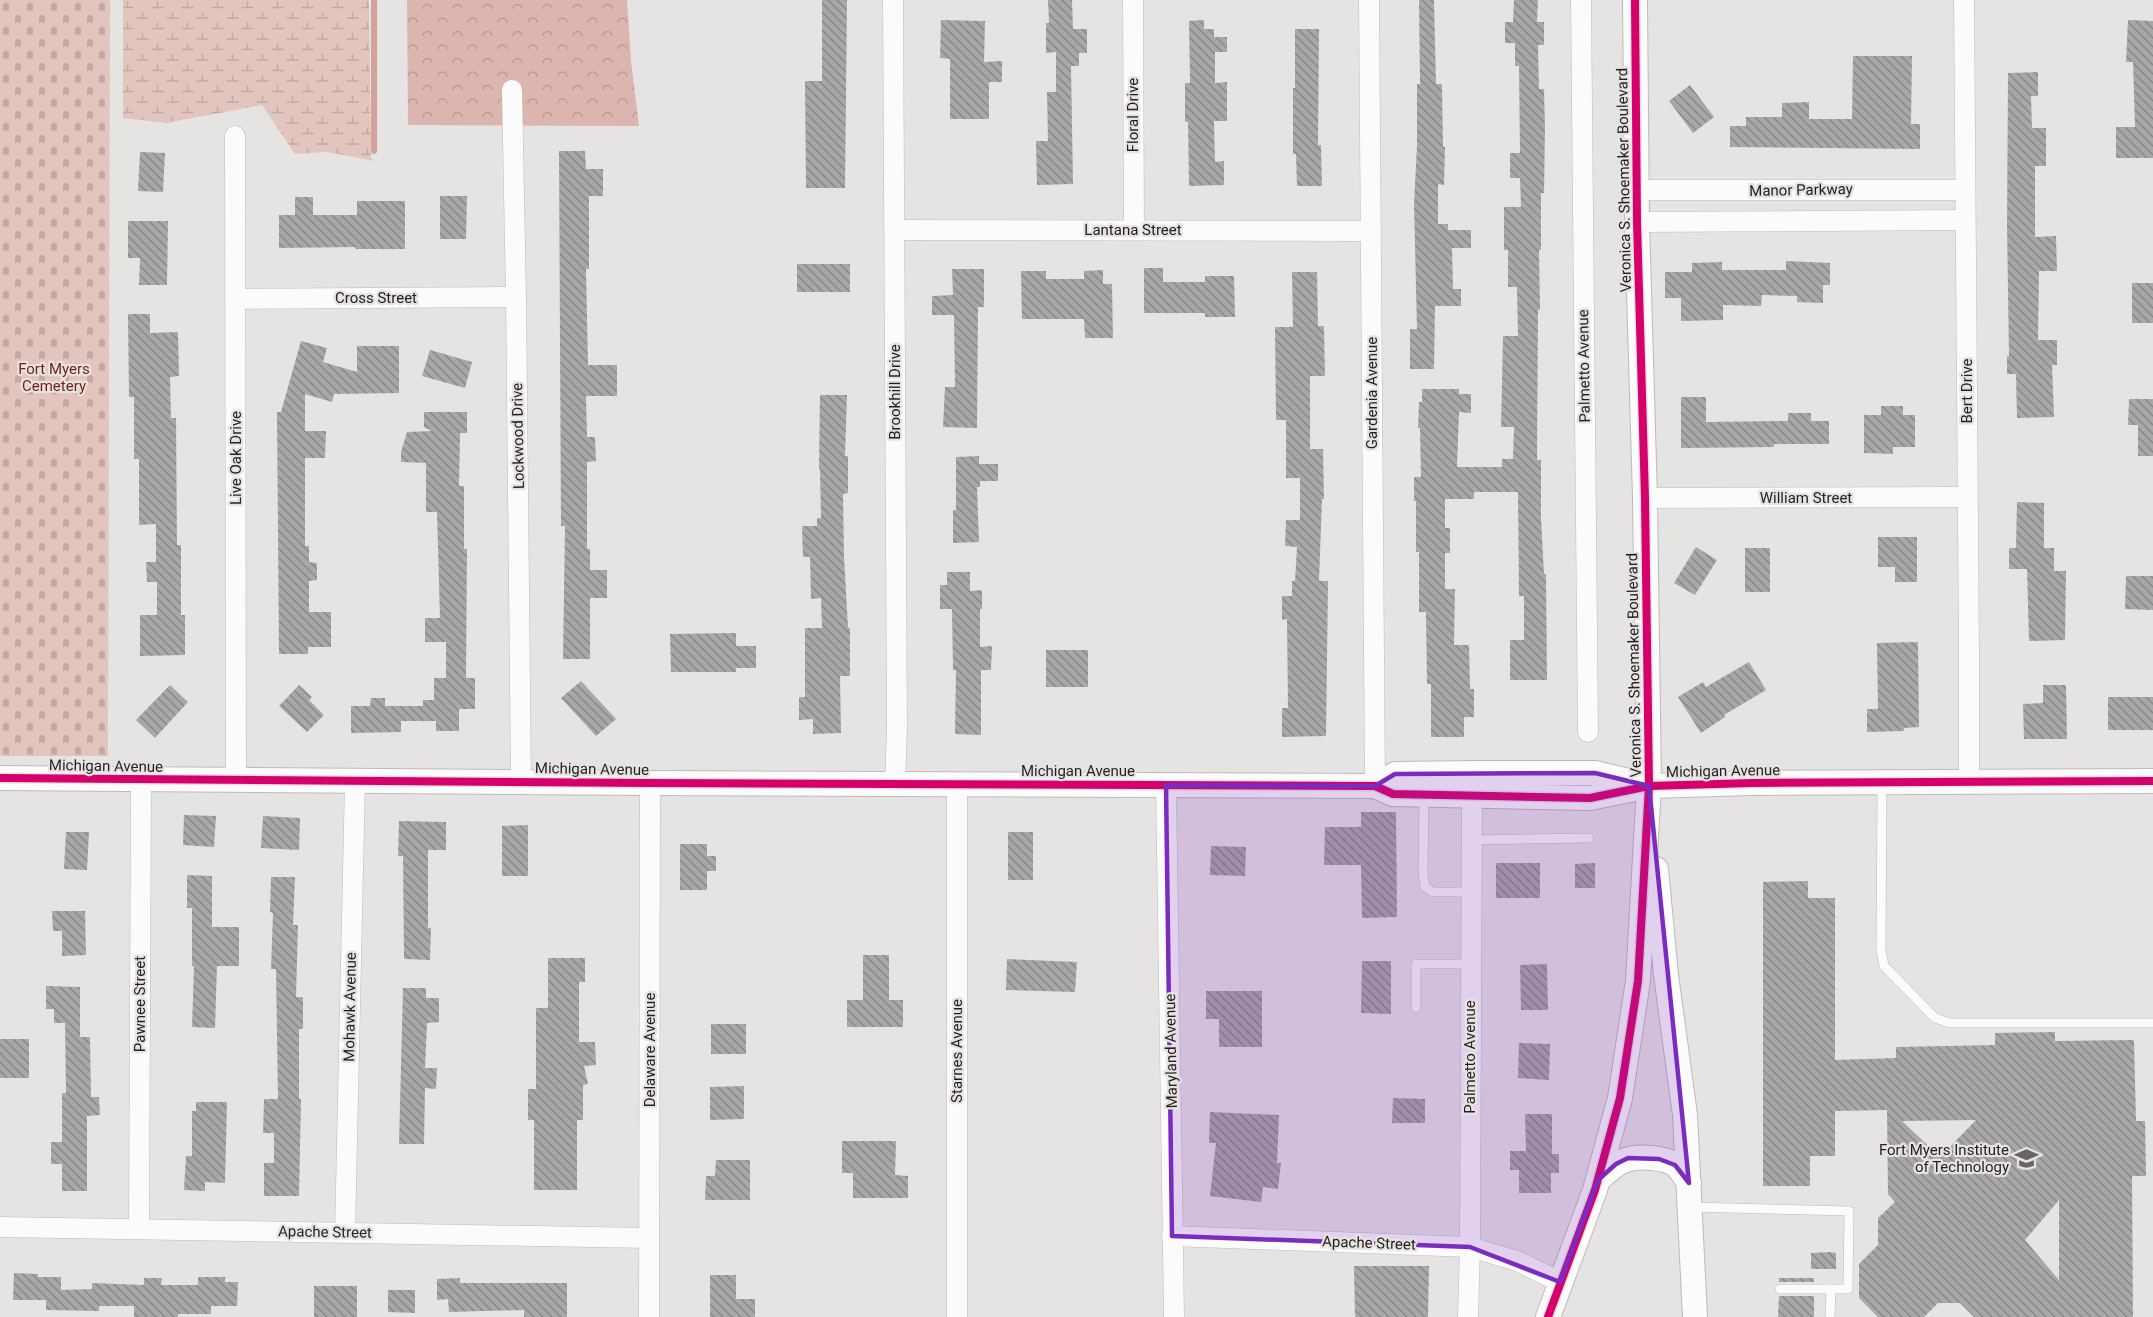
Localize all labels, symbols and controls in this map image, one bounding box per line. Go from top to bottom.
street label: Veronica S. Shoemaker Boulevard [1613,68,1635,292]
street label: Floral Drive [1124,78,1142,152]
street label: Manor Parkway [1749,180,1853,200]
street label: Lantana Street [1084,221,1182,239]
street label: Cross Street [335,289,417,307]
street label: Palmetto Avenue [1574,309,1594,423]
street label: Gardenia Avenue [1363,337,1381,449]
street label: Brookhill Drive [886,344,904,440]
street label: Bert Drive [1958,358,1976,424]
park label: Fort Myers Cemetery [18,360,90,395]
street label: Lockwood Drive [508,383,528,489]
street label: Live Oak Drive [227,411,245,505]
street label: William Street [1760,489,1852,507]
street label: Veronica S. Shoemaker Boulevard [1623,553,1645,777]
street label: Michigan Avenue [49,756,163,776]
street label: Michigan Avenue [535,759,649,779]
street label: Michigan Avenue [1666,761,1780,781]
street label: Michigan Avenue [1021,762,1135,780]
street label: Mohawk Avenue [340,952,360,1062]
street label: Pawnee Street [131,956,149,1052]
street label: Delaware Avenue [641,993,659,1107]
street label: Maryland Avenue [1161,993,1181,1109]
street label: Starnes Avenue [948,999,966,1103]
street label: Palmetto Avenue [1461,1000,1479,1114]
place label: Fort Myers Institute of Technology [1879,1141,2009,1176]
school or university icon: Fort Myers Institute of Technology [2014,1146,2040,1172]
street label: Apache Street [278,1222,372,1242]
street label: Apache Street [1322,1232,1416,1254]

